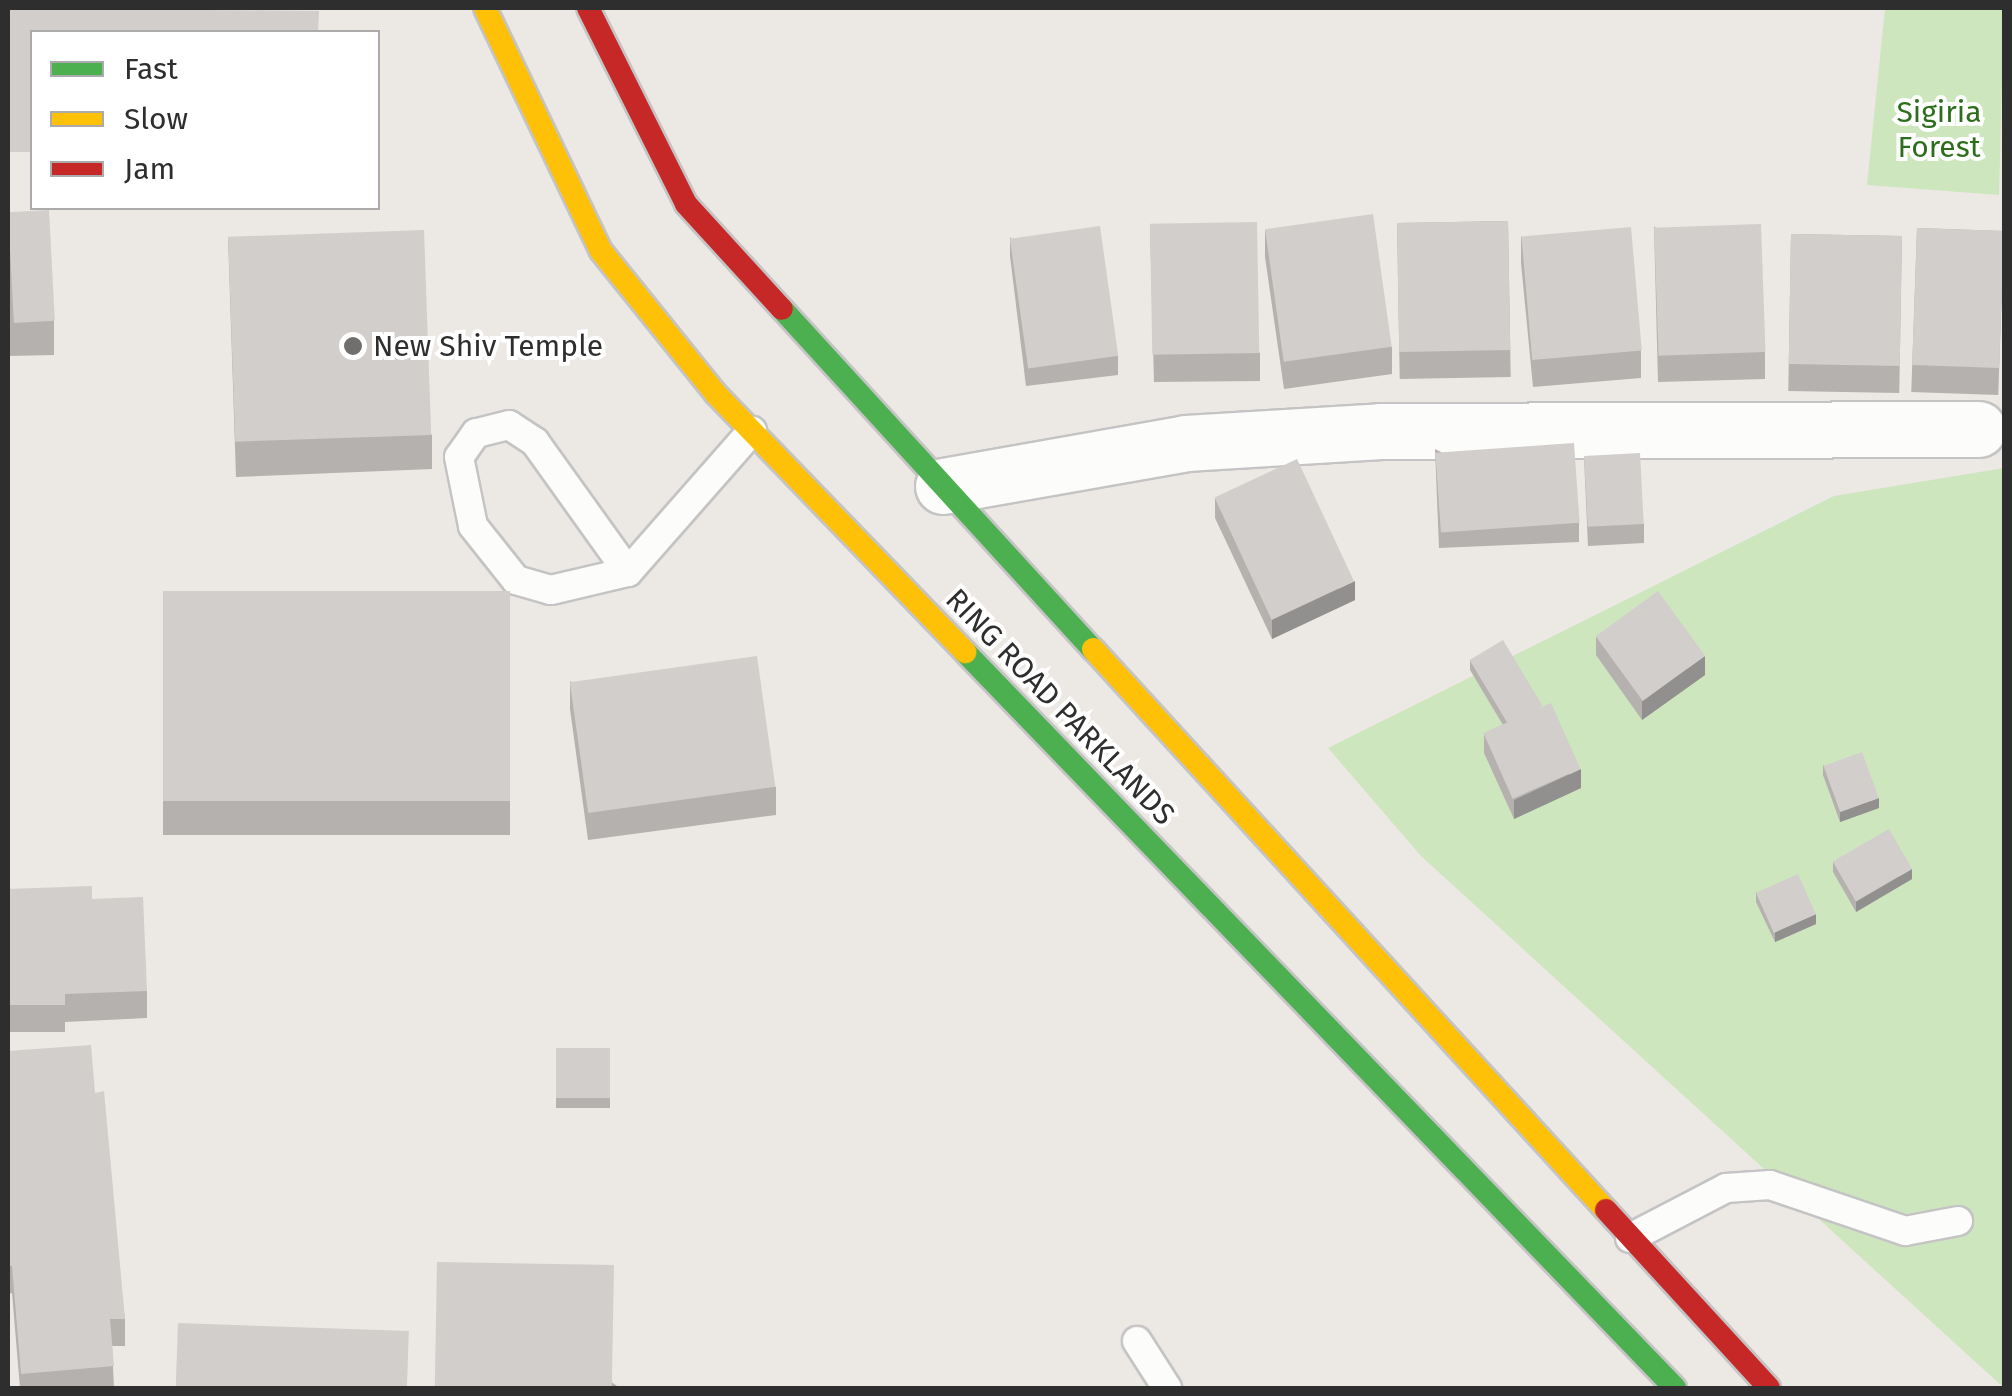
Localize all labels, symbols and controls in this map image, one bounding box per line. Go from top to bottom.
legend [30,30,380,210]
text: Fast [124,51,178,87]
park label: Sigiria Forest [1896,94,1982,164]
text: Slow [124,101,188,137]
text: Jam [124,151,175,187]
place label: New Shiv Temple [373,328,603,364]
marker: New Shiv Temple [342,335,364,357]
street label: RING ROAD PARKLANDS [938,582,1182,832]

